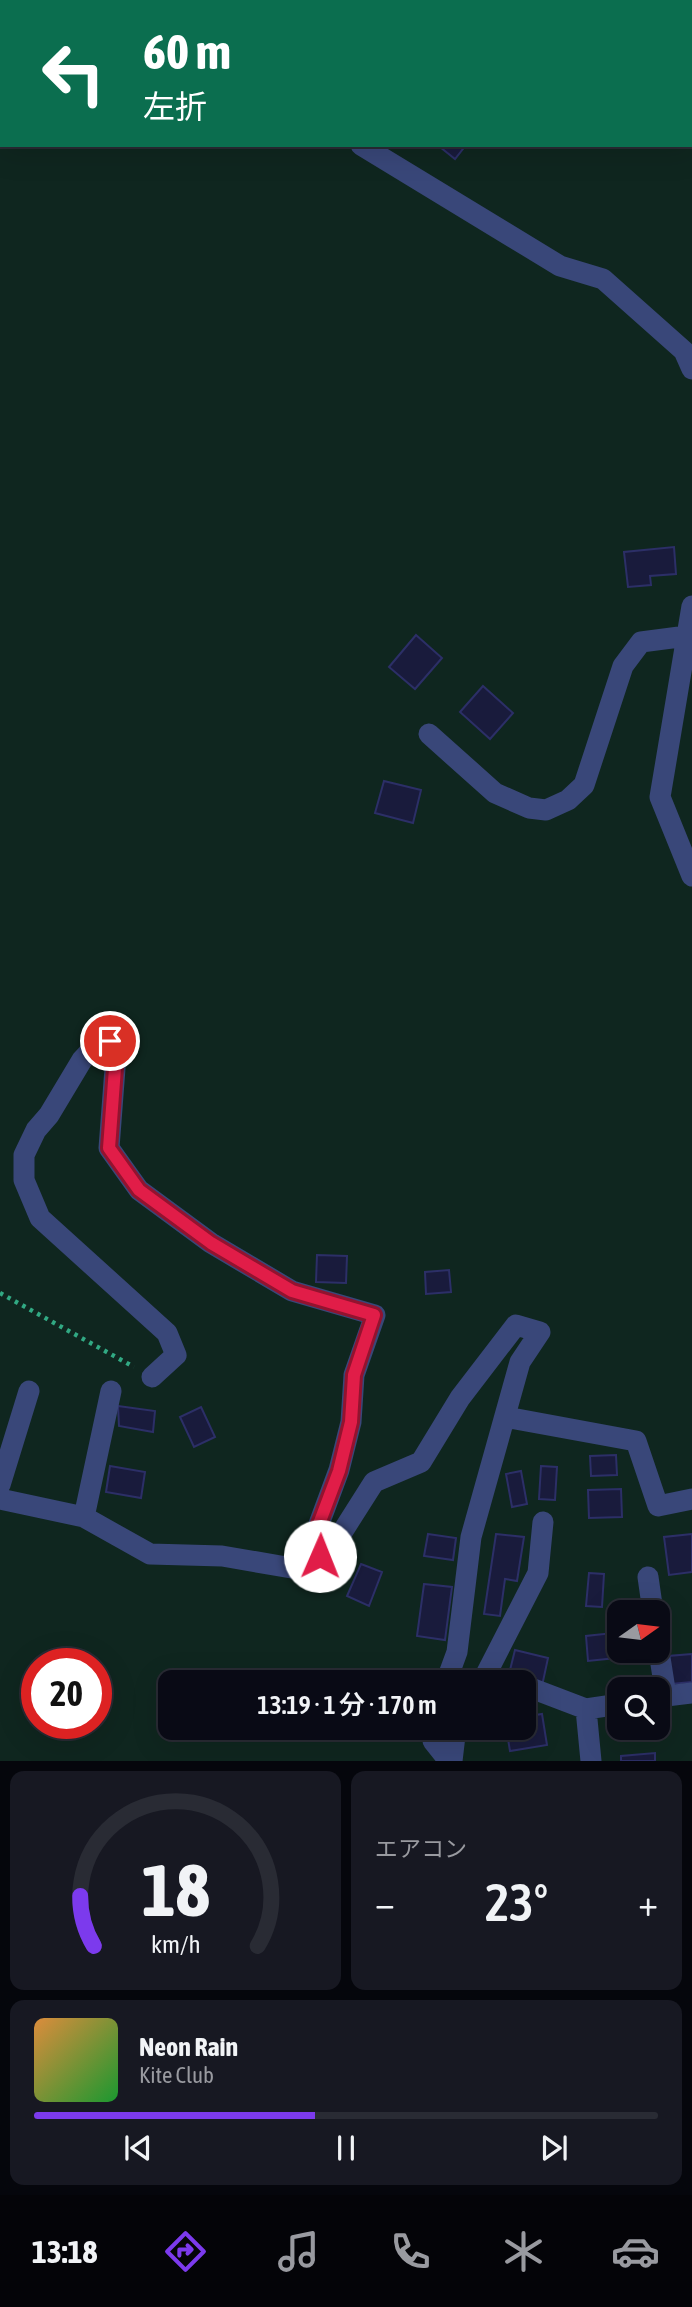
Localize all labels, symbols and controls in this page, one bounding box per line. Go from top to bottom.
text: 60 m [143,23,231,79]
icon: left [28,28,119,119]
text: 左折 [143,88,207,125]
pin [80,1011,140,1071]
icon: arrive [91,1022,129,1060]
position arrow [283,1519,357,1593]
north arrow [607,1600,670,1662]
map controls [607,1600,670,1740]
speed limit sign: 20 [21,1648,112,1739]
button: search [607,1677,670,1740]
text: 13:19 · 1 分 · 170 m [257,1690,437,1720]
text: エアコン [375,1836,467,1862]
text: 18 [141,1849,210,1932]
text: 23° [485,1872,548,1932]
text: − [375,1881,395,1924]
text: + [638,1881,658,1924]
text: km/h [151,1930,200,1958]
text: Neon Rain [139,2032,238,2062]
text: Kite Club [139,2062,214,2088]
icon: previous [119,2129,157,2167]
icon: pause [327,2129,365,2167]
icon: next [535,2129,573,2167]
icon: directions [161,2227,210,2276]
icon: music [274,2227,323,2276]
icon: phone [386,2227,435,2276]
icon: climate [499,2227,548,2276]
icon: car [611,2227,660,2276]
text: 13:18 [32,2233,98,2270]

